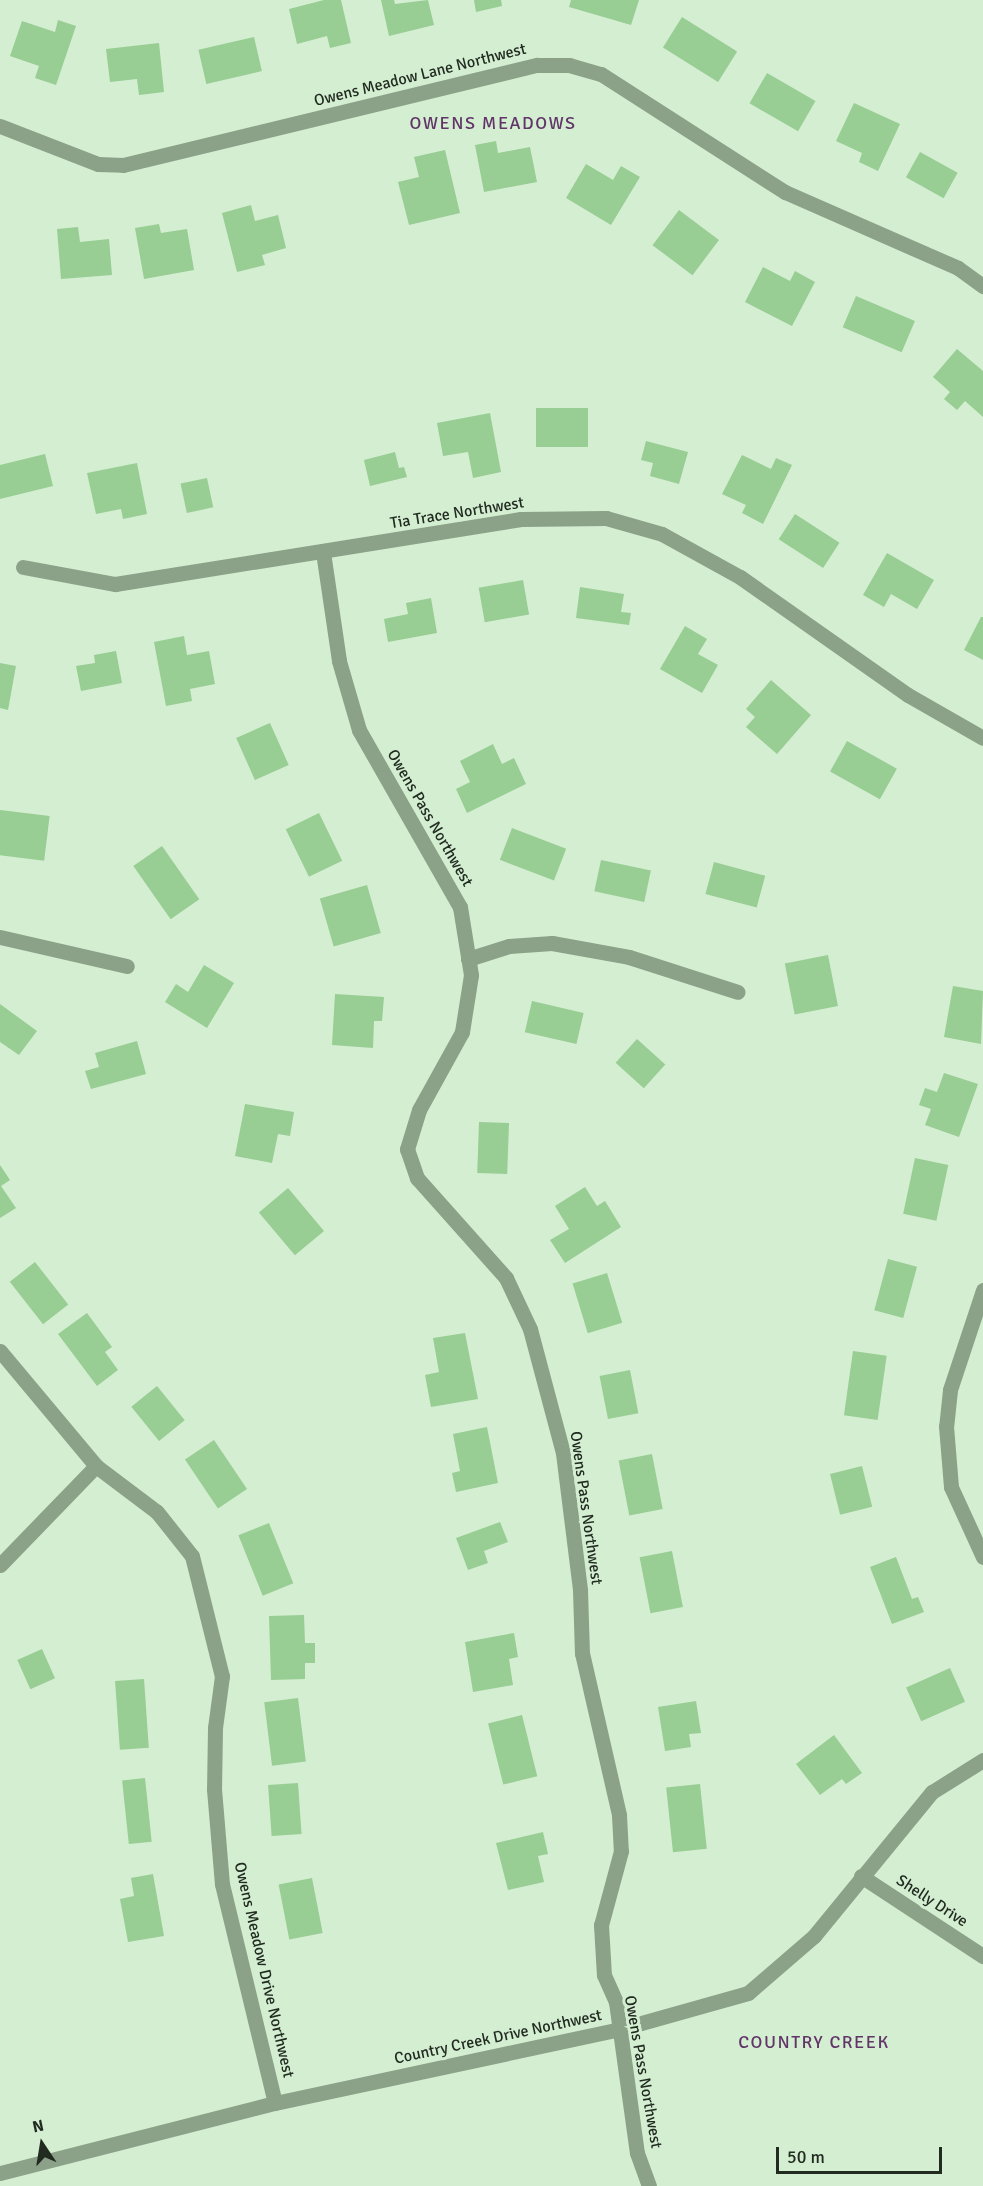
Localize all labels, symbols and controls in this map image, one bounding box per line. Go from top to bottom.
street label: Owens Meadow Lane Northwest [312,39,528,111]
district label: OWENS MEADOWS [409,112,577,134]
street label: Tia Trace Northwest [389,493,525,533]
street label: Owens Pass Northwest [383,746,477,890]
street label: Owens Pass Northwest [566,1430,606,1586]
street label: Owens Meadow Drive Northwest [230,1860,298,2080]
street label: Shelly Drive [893,1871,971,1931]
street label: Owens Pass Northwest [620,1994,666,2150]
street label: Country Creek Drive Northwest [392,2006,604,2068]
district label: COUNTRY CREEK [738,2031,890,2053]
north arrow [12,2114,72,2174]
text: N [31,2115,46,2137]
scale bar [779,2135,946,2173]
text: 50 m [787,2146,825,2168]

